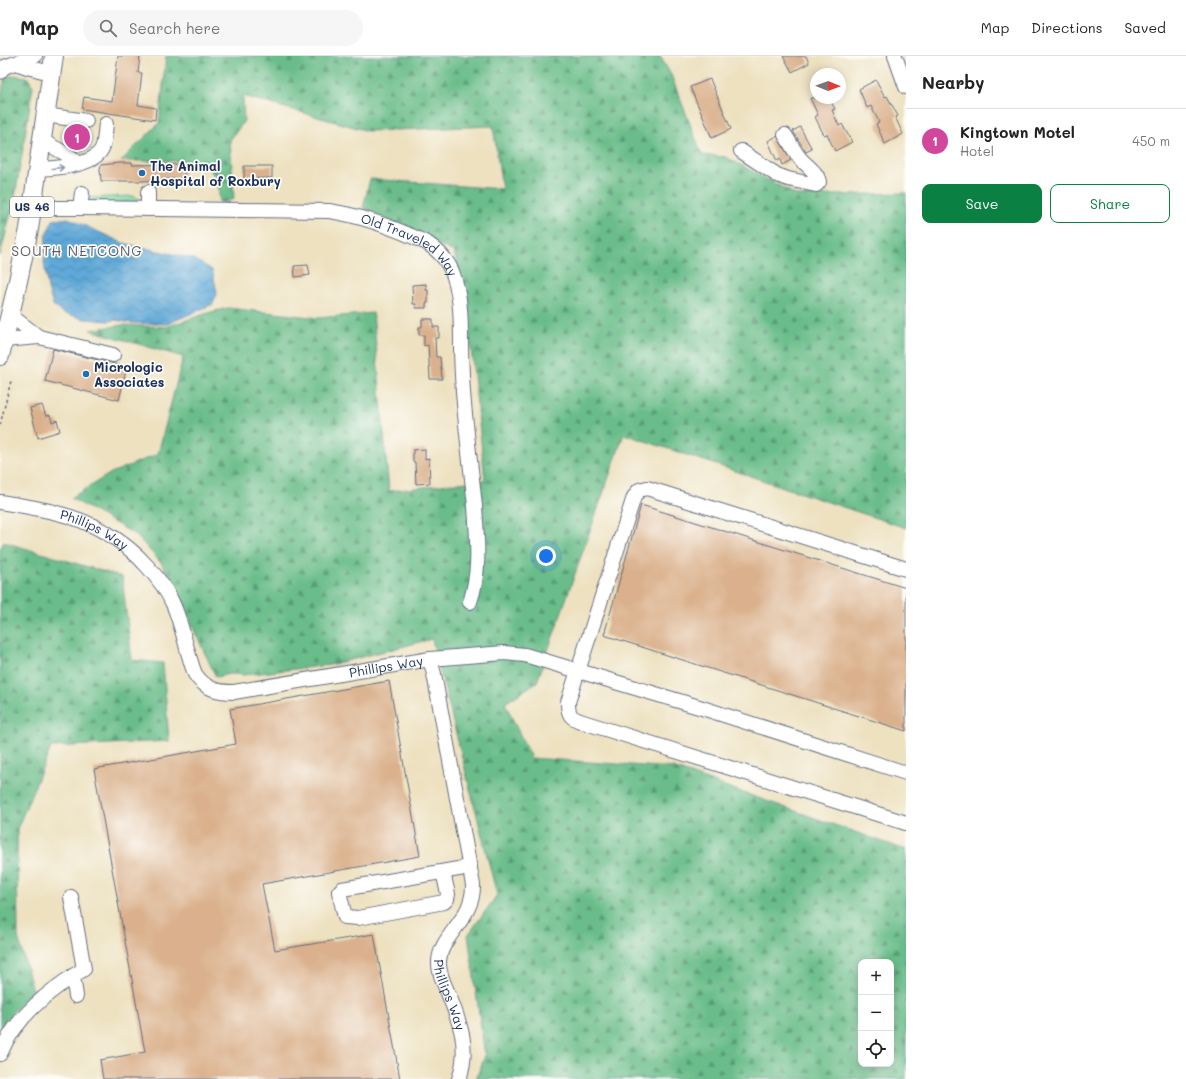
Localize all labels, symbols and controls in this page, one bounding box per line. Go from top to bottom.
search box [83,10,363,46]
text: Map [20,15,59,40]
icon: search [97,17,119,39]
text: Search here [129,18,220,38]
text: Map [981,18,1009,37]
text: Directions [1031,18,1102,37]
text: Saved [1124,18,1166,37]
north arrow [810,68,846,104]
text: Nearby [922,71,984,93]
pin: 1 [64,122,90,152]
text: Kingtown Motel [960,122,1075,142]
text: 1 [932,132,938,149]
text: 450 m [1132,132,1170,149]
text: Hotel [960,142,994,159]
place label: The Animal Hospital of Roxbury [150,157,281,190]
one-way arrow [51,164,64,171]
marker: The Animal Hospital of Roxbury [137,168,147,178]
button: Save [922,184,1042,223]
button: Share [1050,184,1170,223]
road number: US 46 [10,197,54,217]
street label: Old Traveled Way [359,209,462,279]
district label: SOUTH NETCONG [11,241,143,260]
place label: Micrologic Associates [94,358,164,390]
marker: Micrologic Associates [81,369,91,379]
street label: Phillips Way [58,505,133,553]
your location [536,546,556,566]
street label: Phillips Way [348,651,424,681]
street label: Phillips Way [431,959,470,1032]
map controls [858,959,894,1067]
button: + [858,959,894,995]
button: − [858,995,894,1031]
button: locate [858,1031,894,1067]

